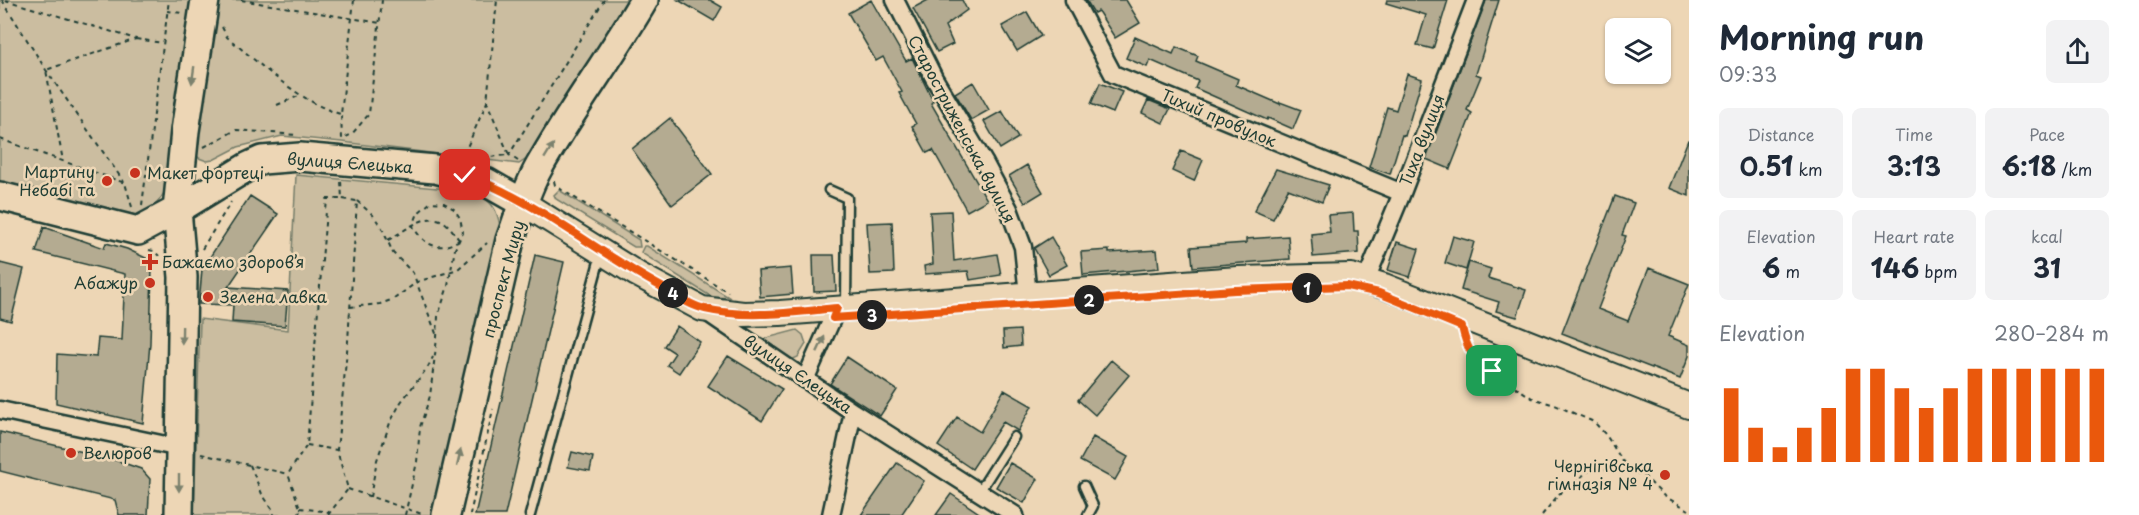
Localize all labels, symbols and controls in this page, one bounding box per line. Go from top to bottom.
text: Morning run [1719,11,1924,61]
map controls [1605,18,1671,84]
button: layers [1605,18,1671,84]
button: share [2046,20,2109,83]
street label: Старостриженська вулиця [903,30,1023,227]
text: 09:33 [1719,59,1777,89]
one-way arrow [189,65,198,84]
street label: Тихий провулок [1158,82,1281,152]
street label: Тиха вулиця [1393,90,1450,189]
text: Distance [1747,122,1815,146]
text: Time [1895,122,1933,146]
text: Pace [2029,122,2065,146]
one-way arrow [544,143,555,159]
street label: вулиця Єлецька [286,146,414,178]
text: 0.51 [1740,146,1793,185]
text: 3:13 [1887,146,1941,185]
text: 6:18 [2002,146,2056,185]
pin [439,149,490,200]
text: km [1793,157,1822,181]
text: /km [2056,157,2092,181]
icon: check [448,158,481,191]
place label: Мартину Небабі та [19,159,95,201]
place label: Макет фортеці [147,160,264,184]
marker: Макет фортеці [128,166,142,180]
marker: Мартину Небабі та [100,174,114,188]
street label: проспект Миру [475,217,529,340]
text: Elevation [1746,224,1816,248]
text: Heart rate [1874,224,1954,248]
text: kcal [2031,224,2063,248]
text: 6 [1762,248,1780,287]
text: 146 [1870,248,1919,287]
text: 31 [2033,248,2061,287]
place label: Бажаємо здоров’я [162,249,304,273]
marker: Бажаємо здоров’я [143,255,157,269]
text: m [1780,259,1800,283]
text: bpm [1919,259,1958,283]
place label: Абажур [74,270,138,294]
pin: 1 [1292,273,1322,303]
marker: Абажур [143,276,157,290]
text: 1 [1303,276,1311,300]
pin: 4 [658,278,688,308]
text: 4 [668,281,678,305]
place label: Зелена лавка [220,284,327,308]
pin: 2 [1074,285,1104,315]
text: 2 [1083,288,1095,312]
marker: Зелена лавка [201,290,215,304]
pin: 3 [857,300,887,330]
text: 3 [867,303,877,327]
text: Elevation [1719,318,1805,348]
text: 280–284 m [1994,318,2109,348]
one-way arrow [177,326,187,345]
street label: вулиця Єлецька [740,328,858,418]
one-way arrow [817,335,827,353]
pin [1466,345,1517,396]
icon: arrive [1475,354,1508,387]
place label: Велюров [83,440,152,464]
marker: Велюров [64,446,78,460]
one-way arrow [455,448,464,467]
place label: Чернігівська гімназія № 4 [1547,453,1653,495]
marker: Чернігівська гімназія № 4 [1658,468,1672,482]
one-way arrow [175,474,184,493]

